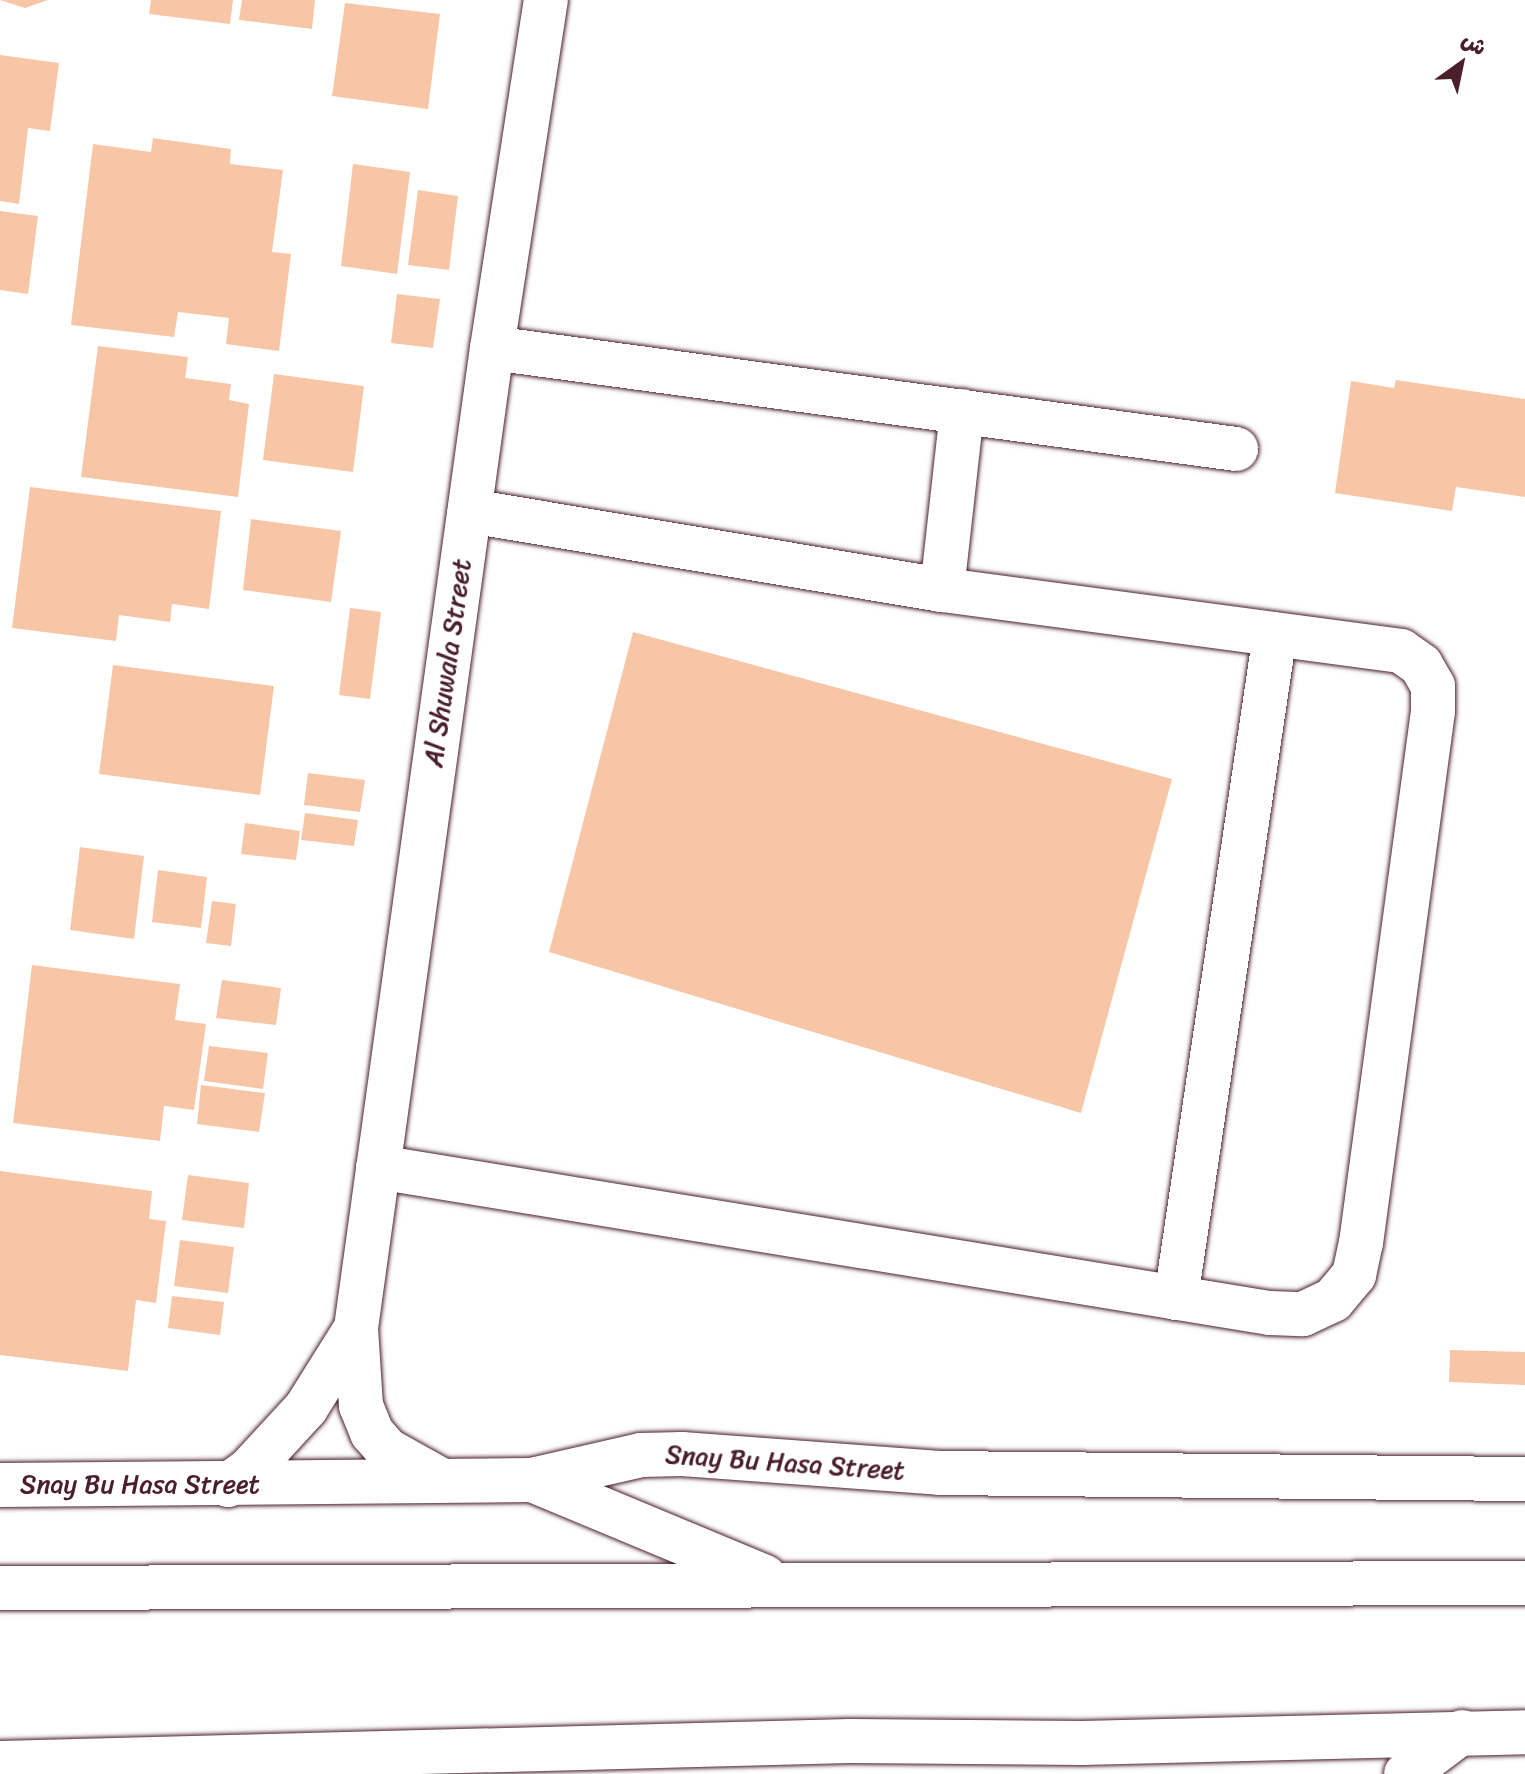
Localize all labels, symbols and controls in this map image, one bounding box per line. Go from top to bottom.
text: ش [1454,21,1495,66]
north arrow [1421,24,1501,104]
street label: Al Shuwala Street [418,557,478,769]
street label: Snay Bu Hasa Street [664,1439,906,1487]
street label: Snay Bu Hasa Street [20,1469,260,1501]

